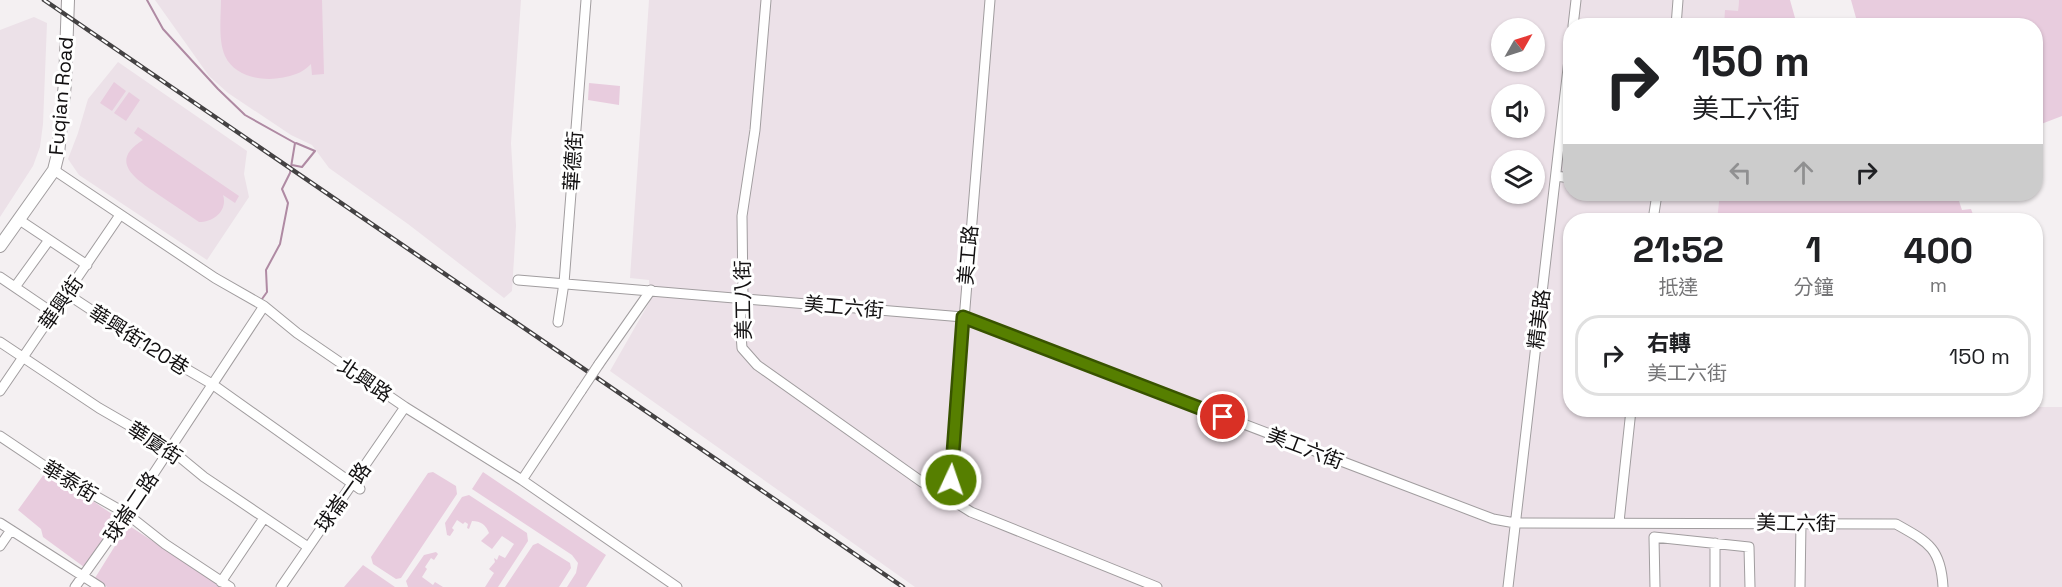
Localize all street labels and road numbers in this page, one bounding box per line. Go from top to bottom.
street label: Fuqian Road [43,36,79,156]
street label: 華德街 [558,130,588,192]
street label: 美工路 [952,224,984,286]
street label: 美工八街 [729,260,757,340]
street label: 華興街 [33,271,89,335]
street label: 精美路 [1522,288,1556,350]
street label: 美工六街 [803,291,885,323]
street label: 華興街120巷 [84,299,194,381]
street label: 北興路 [333,352,397,408]
street label: 華廈街 [123,416,187,470]
street label: 美工六街 [1263,422,1347,474]
street label: 華泰街 [38,454,102,508]
street label: 球崙一路 [309,457,377,537]
street label: 球崙二路 [98,467,164,547]
street label: 美工六街 [1756,509,1836,537]

